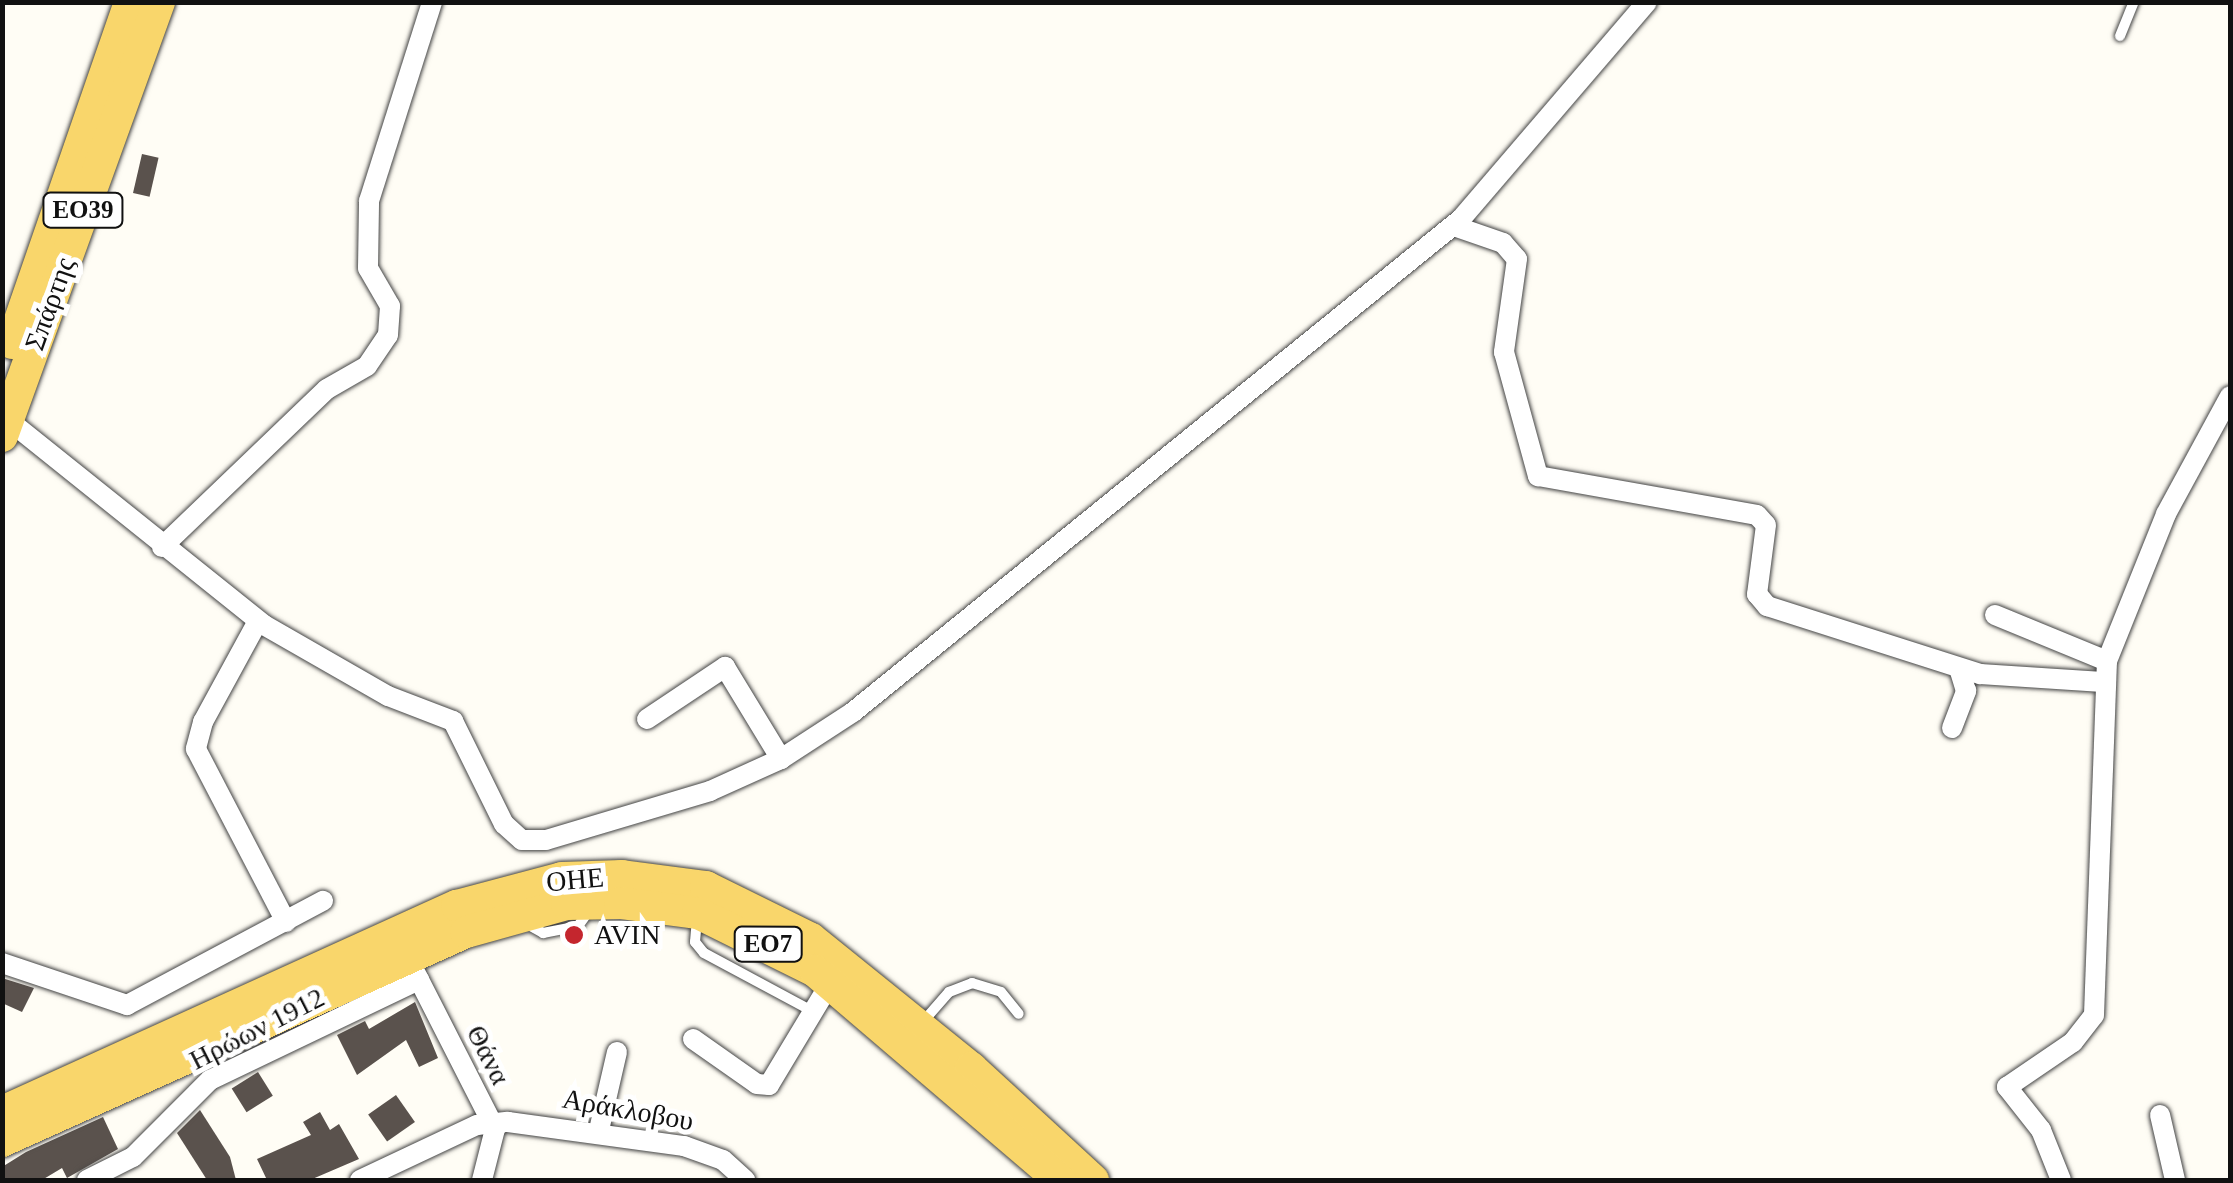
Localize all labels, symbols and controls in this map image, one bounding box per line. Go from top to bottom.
road number: ΕΟ39 [41,190,126,230]
street label: Σπάρτης [18,253,82,355]
street label: ΟΗΕ [545,861,605,899]
place label: AVIN [594,918,660,952]
marker: AVIN [563,924,585,946]
road number: ΕΟ7 [733,924,803,964]
street label: Ηρώων 1912 [184,981,330,1077]
street label: Θάνα [459,1020,517,1090]
street label: Αράκλοβου [560,1082,696,1138]

